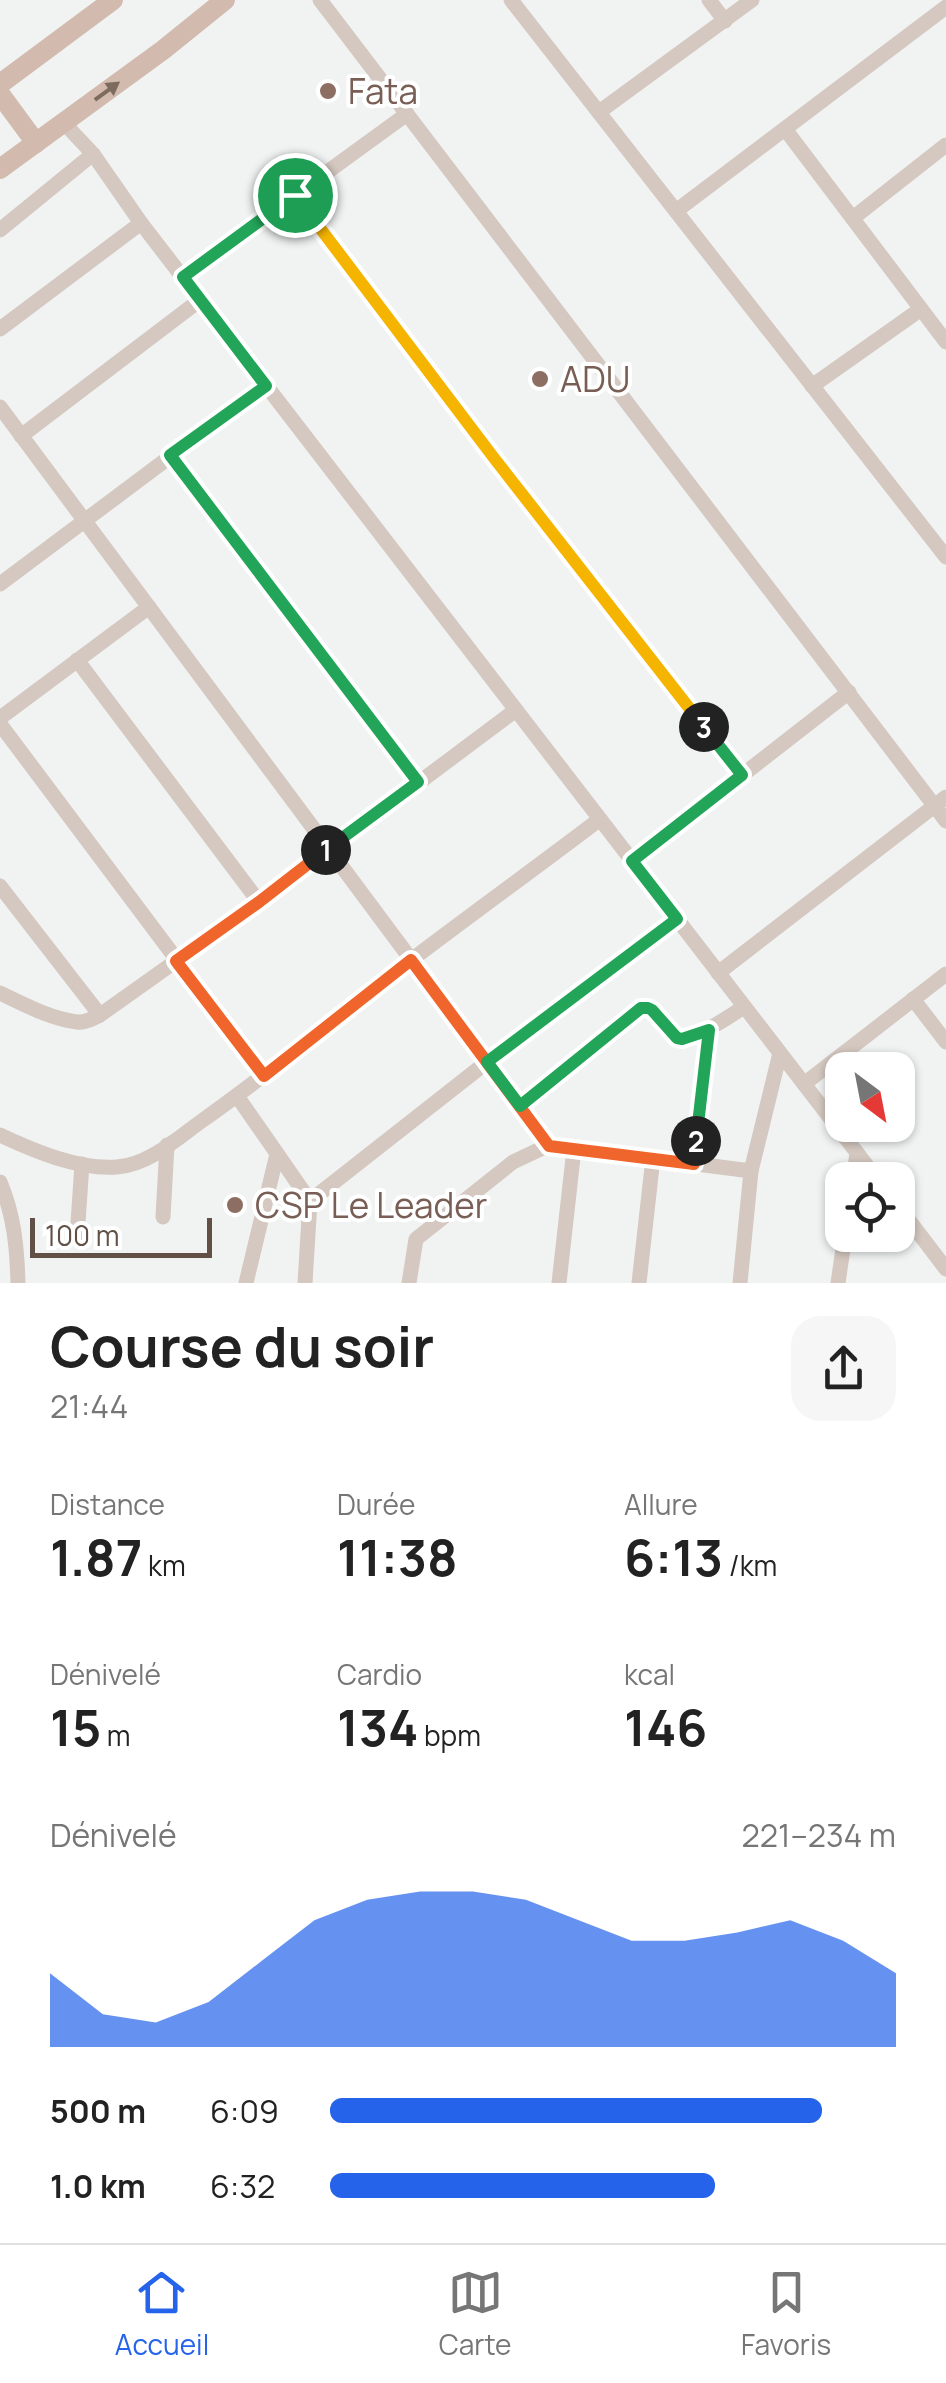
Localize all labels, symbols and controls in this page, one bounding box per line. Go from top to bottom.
place label: Fata [348,67,418,115]
marker: Fata [317,80,339,102]
one-way arrow [94,82,120,102]
pin [253,153,338,238]
icon: arrive [268,168,323,223]
place label: ADU [560,355,630,403]
marker: ADU [529,368,551,390]
pin: 3 [679,702,729,752]
text: 3 [696,708,712,746]
pin: 1 [301,825,351,875]
text: 1 [320,831,332,869]
north arrow [825,1052,915,1142]
map controls [825,1052,915,1252]
pin: 2 [671,1116,721,1166]
text: 2 [688,1122,704,1160]
button: locate [825,1162,915,1252]
place label: CSP Le Leader [255,1181,487,1229]
marker: CSP Le Leader [224,1194,246,1216]
scale bar [30,1213,212,1258]
text: 100 m [45,1216,119,1254]
text: Course du soir [50,1308,434,1384]
button: share [791,1316,896,1421]
text: 21:44 [50,1384,128,1428]
text: Distance [50,1485,165,1523]
text: Durée [337,1485,415,1523]
text: Allure [624,1485,698,1523]
text: 1.87 [50,1523,142,1591]
text: 11:38 [337,1523,458,1591]
text: 6:13 [624,1523,723,1591]
text: km [142,1546,186,1584]
text: /km [723,1546,777,1584]
text: Dénivelé [50,1655,161,1693]
text: Cardio [337,1655,422,1693]
text: kcal [624,1655,675,1693]
text: 15 [50,1693,101,1761]
text: 134 [337,1693,418,1761]
text: 146 [624,1693,707,1761]
text: m [101,1716,131,1754]
text: bpm [418,1716,481,1754]
text: Dénivelé [50,1813,177,1857]
text: 221–234 m [741,1813,896,1857]
text: 500 m [50,2089,146,2133]
text: 6:09 [210,2089,279,2133]
text: 1.0 km [50,2164,146,2208]
text: 6:32 [210,2164,275,2208]
tab: Accueil [115,2265,209,2363]
tab: Carte [439,2265,511,2363]
tab: Favoris [741,2265,831,2363]

